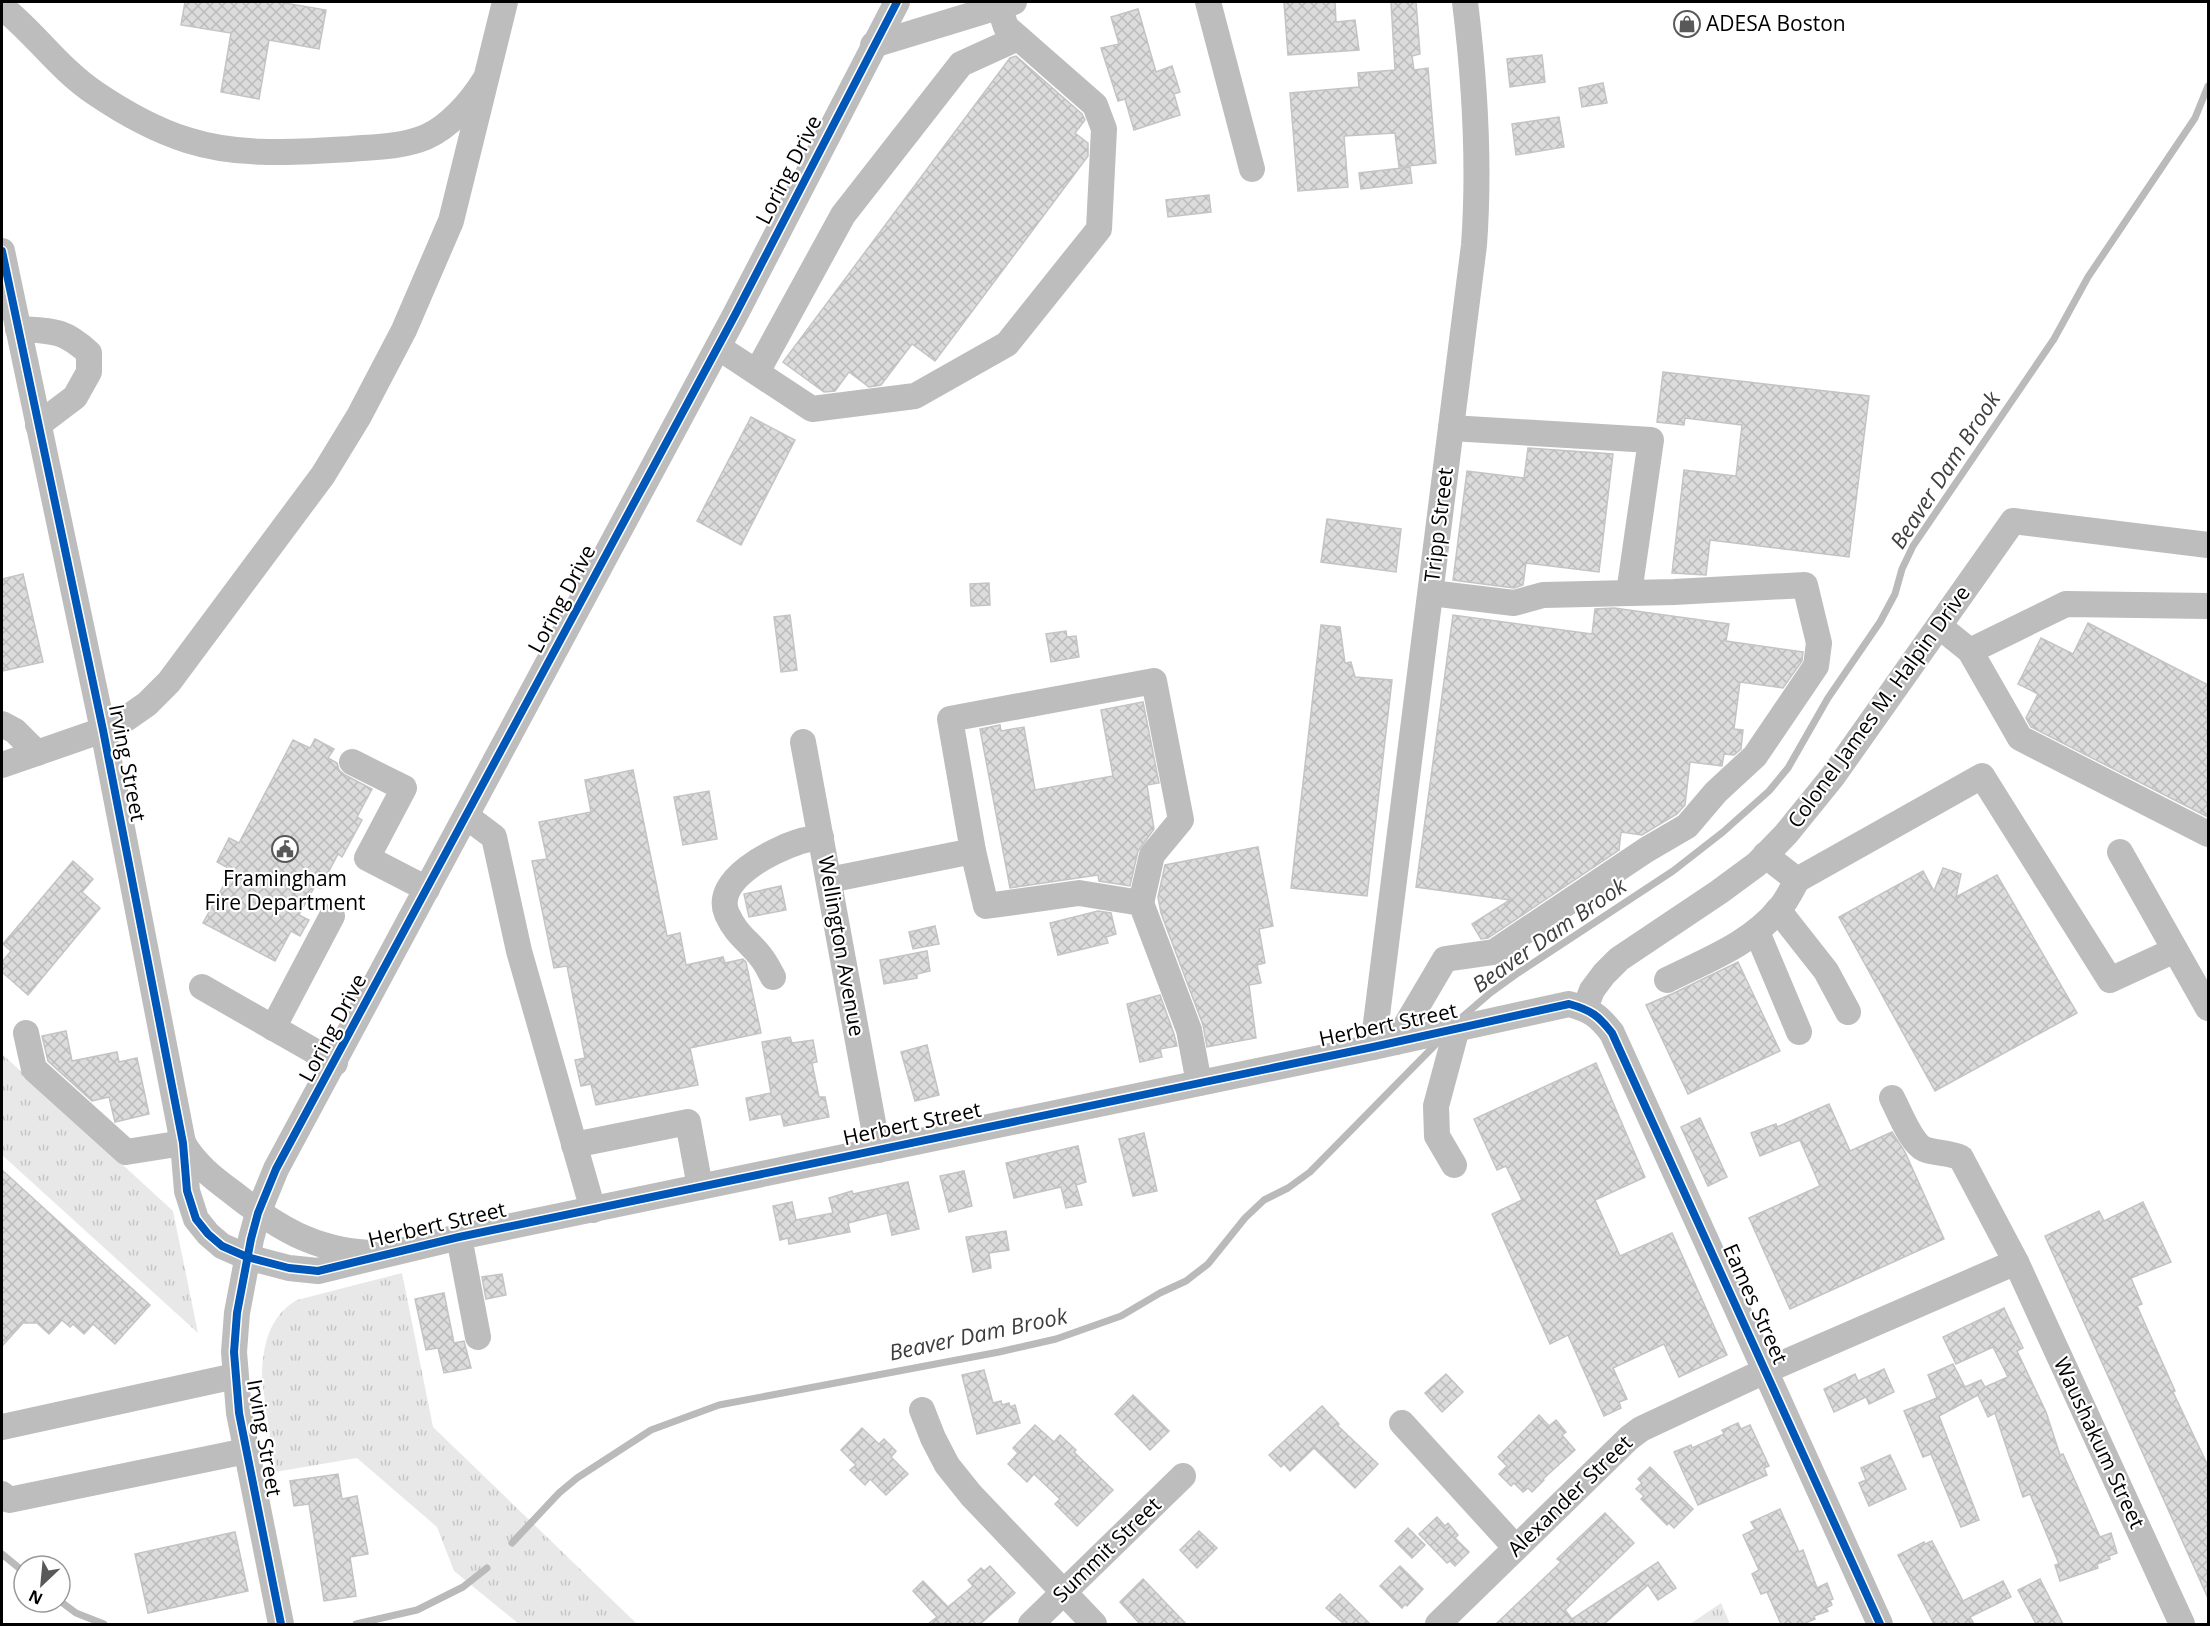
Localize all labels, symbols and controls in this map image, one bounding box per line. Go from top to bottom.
shop icon: ADESA Boston [1672,9,1702,39]
place label: ADESA Boston [1706,9,1846,37]
street label: Loring Drive [749,110,828,229]
water label: Beaver Dam Brook [1882,384,2007,554]
street label: Tripp Street [1417,466,1459,584]
street label: Loring Drive [521,540,601,657]
street label: Colonel James M. Halpin Drive [1781,579,1976,833]
street label: Irving Street [103,702,153,824]
public building icon: Framingham Fire Department [270,834,300,864]
street label: Wellington Avenue [812,853,872,1038]
place label: Framingham Fire Department [204,864,366,916]
water label: Beaver Dam Brook [1465,869,1632,999]
street label: Loring Drive [292,969,372,1086]
street label: Herbert Street [1316,996,1460,1052]
street label: Herbert Street [840,1095,984,1151]
street label: Herbert Street [365,1195,508,1253]
street label: Eames Street [1717,1239,1795,1368]
water label: Beaver Dam Brook [886,1299,1071,1367]
street label: Waushakum Street [2048,1352,2152,1533]
street label: Irving Street [241,1377,289,1499]
street label: Alexander Street [1501,1429,1638,1562]
street label: Summit Street [1046,1491,1166,1608]
north arrow [12,1554,72,1614]
text: N [25,1585,46,1610]

